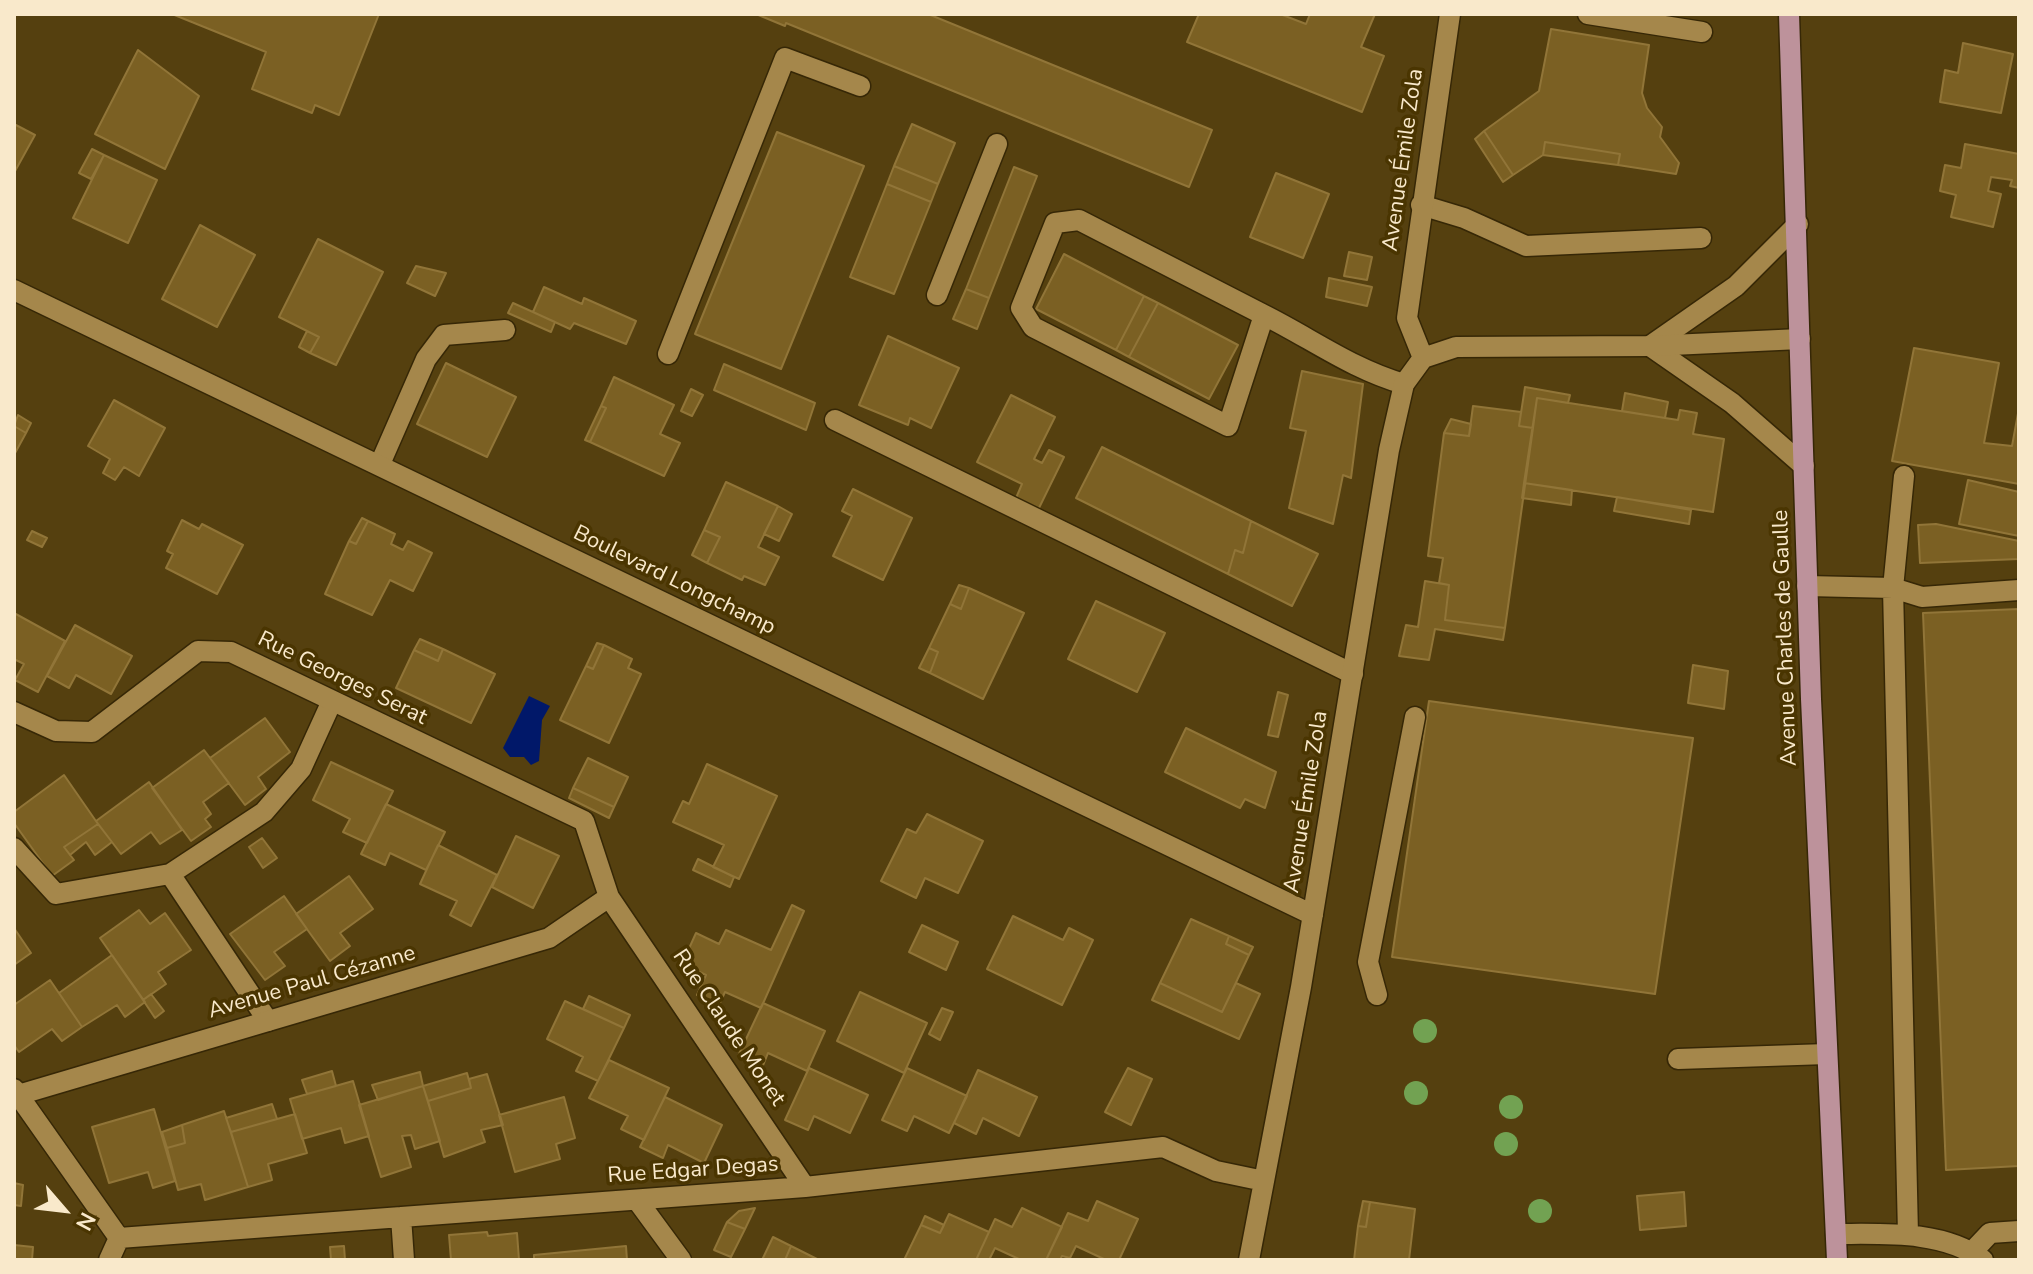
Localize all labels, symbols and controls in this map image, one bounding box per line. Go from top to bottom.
street label: Avenue Émile Zola [1378,67,1430,253]
street label: Avenue Charles de Gaulle [1768,509,1804,767]
street label: Boulevard Longchamp [569,521,779,641]
street label: Rue Georges Serat [253,627,431,731]
street label: Avenue Émile Zola [1280,709,1334,895]
street label: Avenue Paul Cézanne [205,941,419,1025]
street label: Rue Claude Monet [666,945,790,1111]
street label: Rue Edgar Degas [607,1152,779,1190]
north arrow [24,1170,104,1250]
text: N [68,1207,102,1236]

